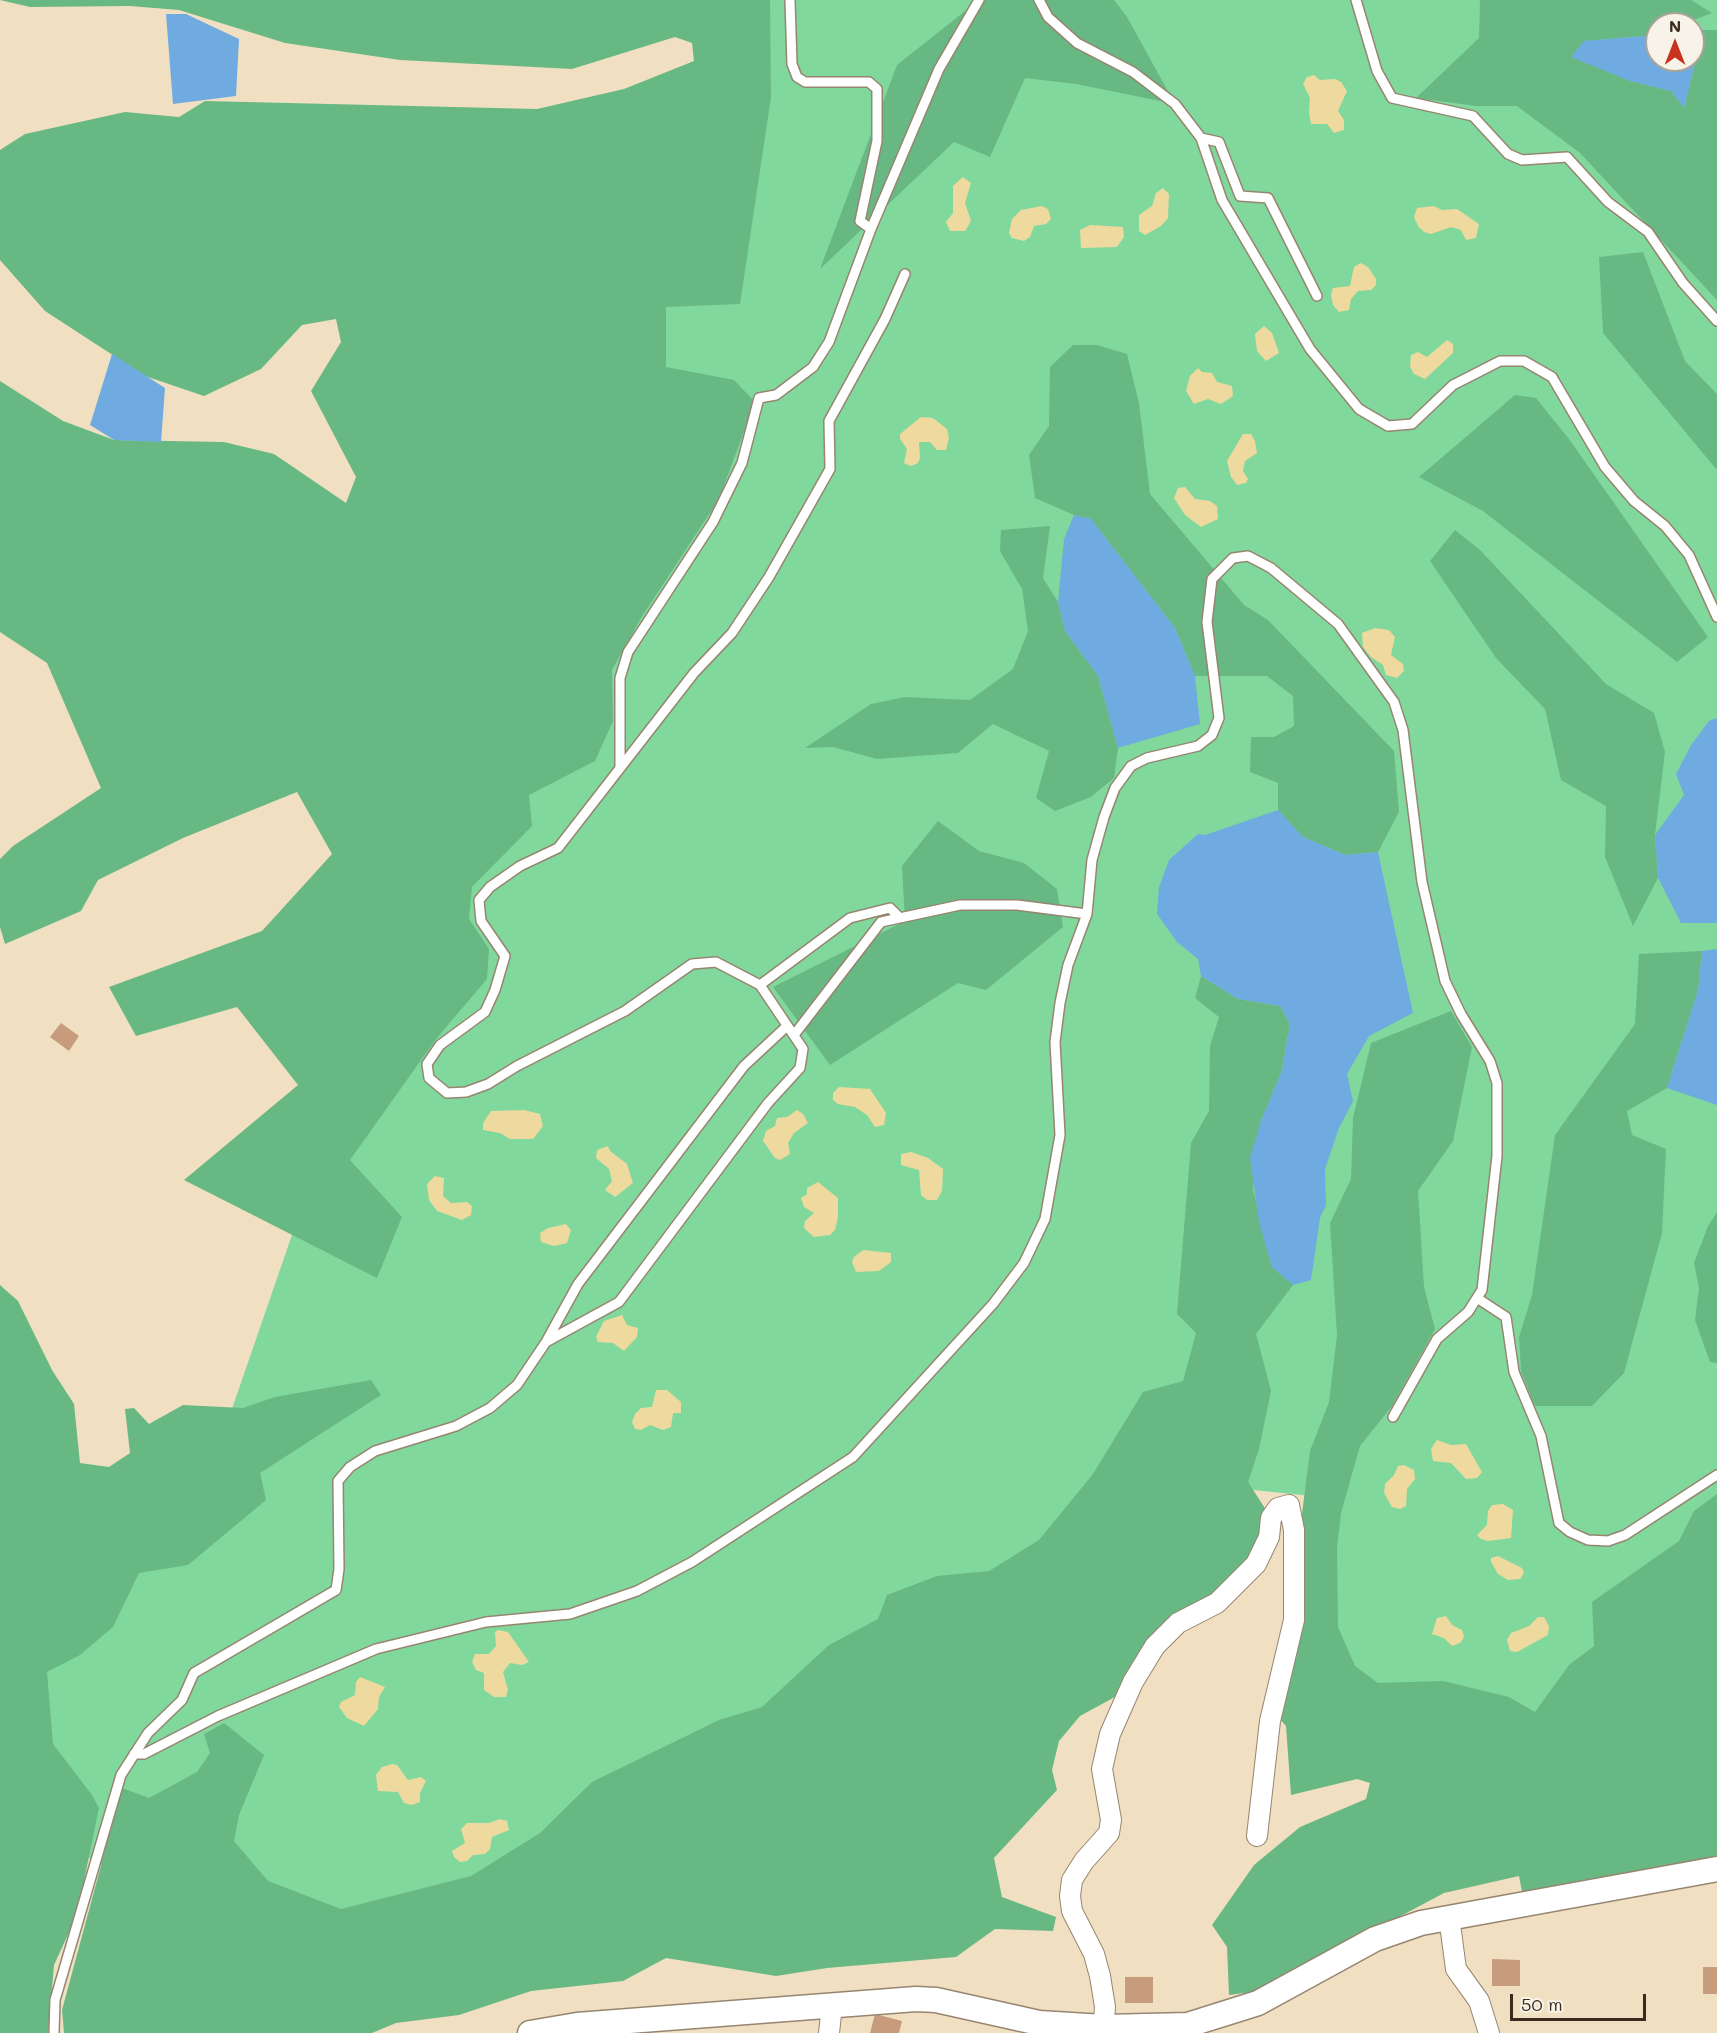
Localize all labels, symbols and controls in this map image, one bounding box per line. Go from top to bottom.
north arrow [1645,12,1705,72]
text: N [1669,15,1681,36]
scale bar [1513,1982,1650,2020]
text: 50 m [1521,1992,1563,2016]

